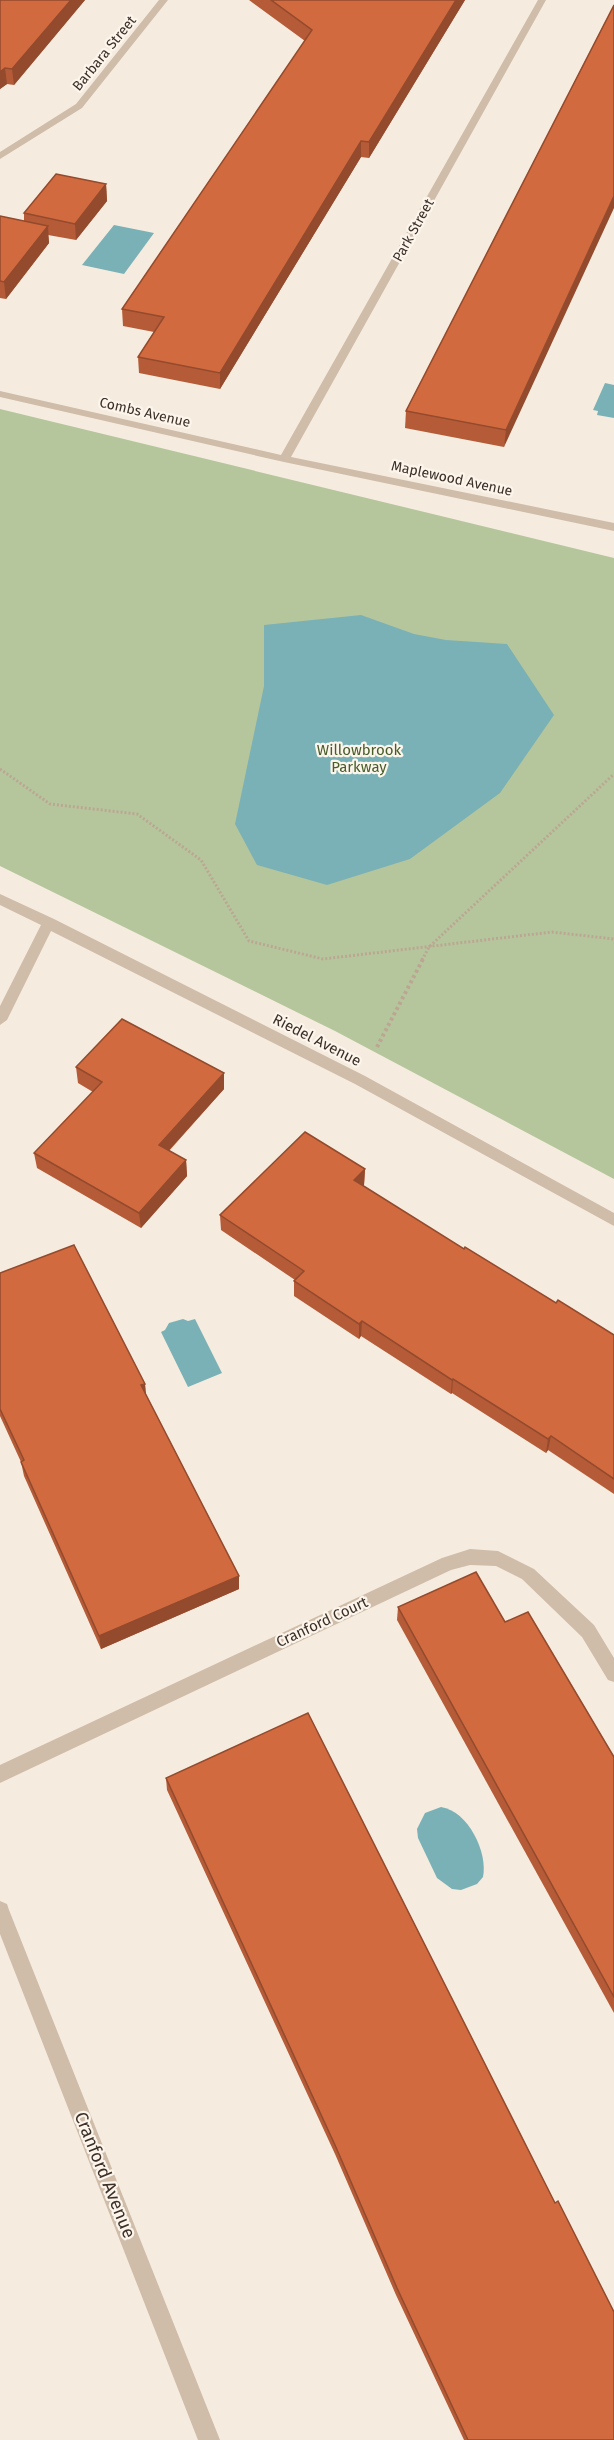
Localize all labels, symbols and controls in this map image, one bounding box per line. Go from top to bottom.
street label: Barbara Street [69,12,140,94]
street label: Park Street [389,195,438,265]
street label: Combs Avenue [98,394,192,431]
street label: Maplewood Avenue [390,457,514,500]
park label: Willowbrook Parkway [317,741,401,776]
street label: Riedel Avenue [270,1010,364,1070]
street label: Cranford Court [273,1593,371,1651]
street label: Cranford Avenue [70,2109,140,2241]

